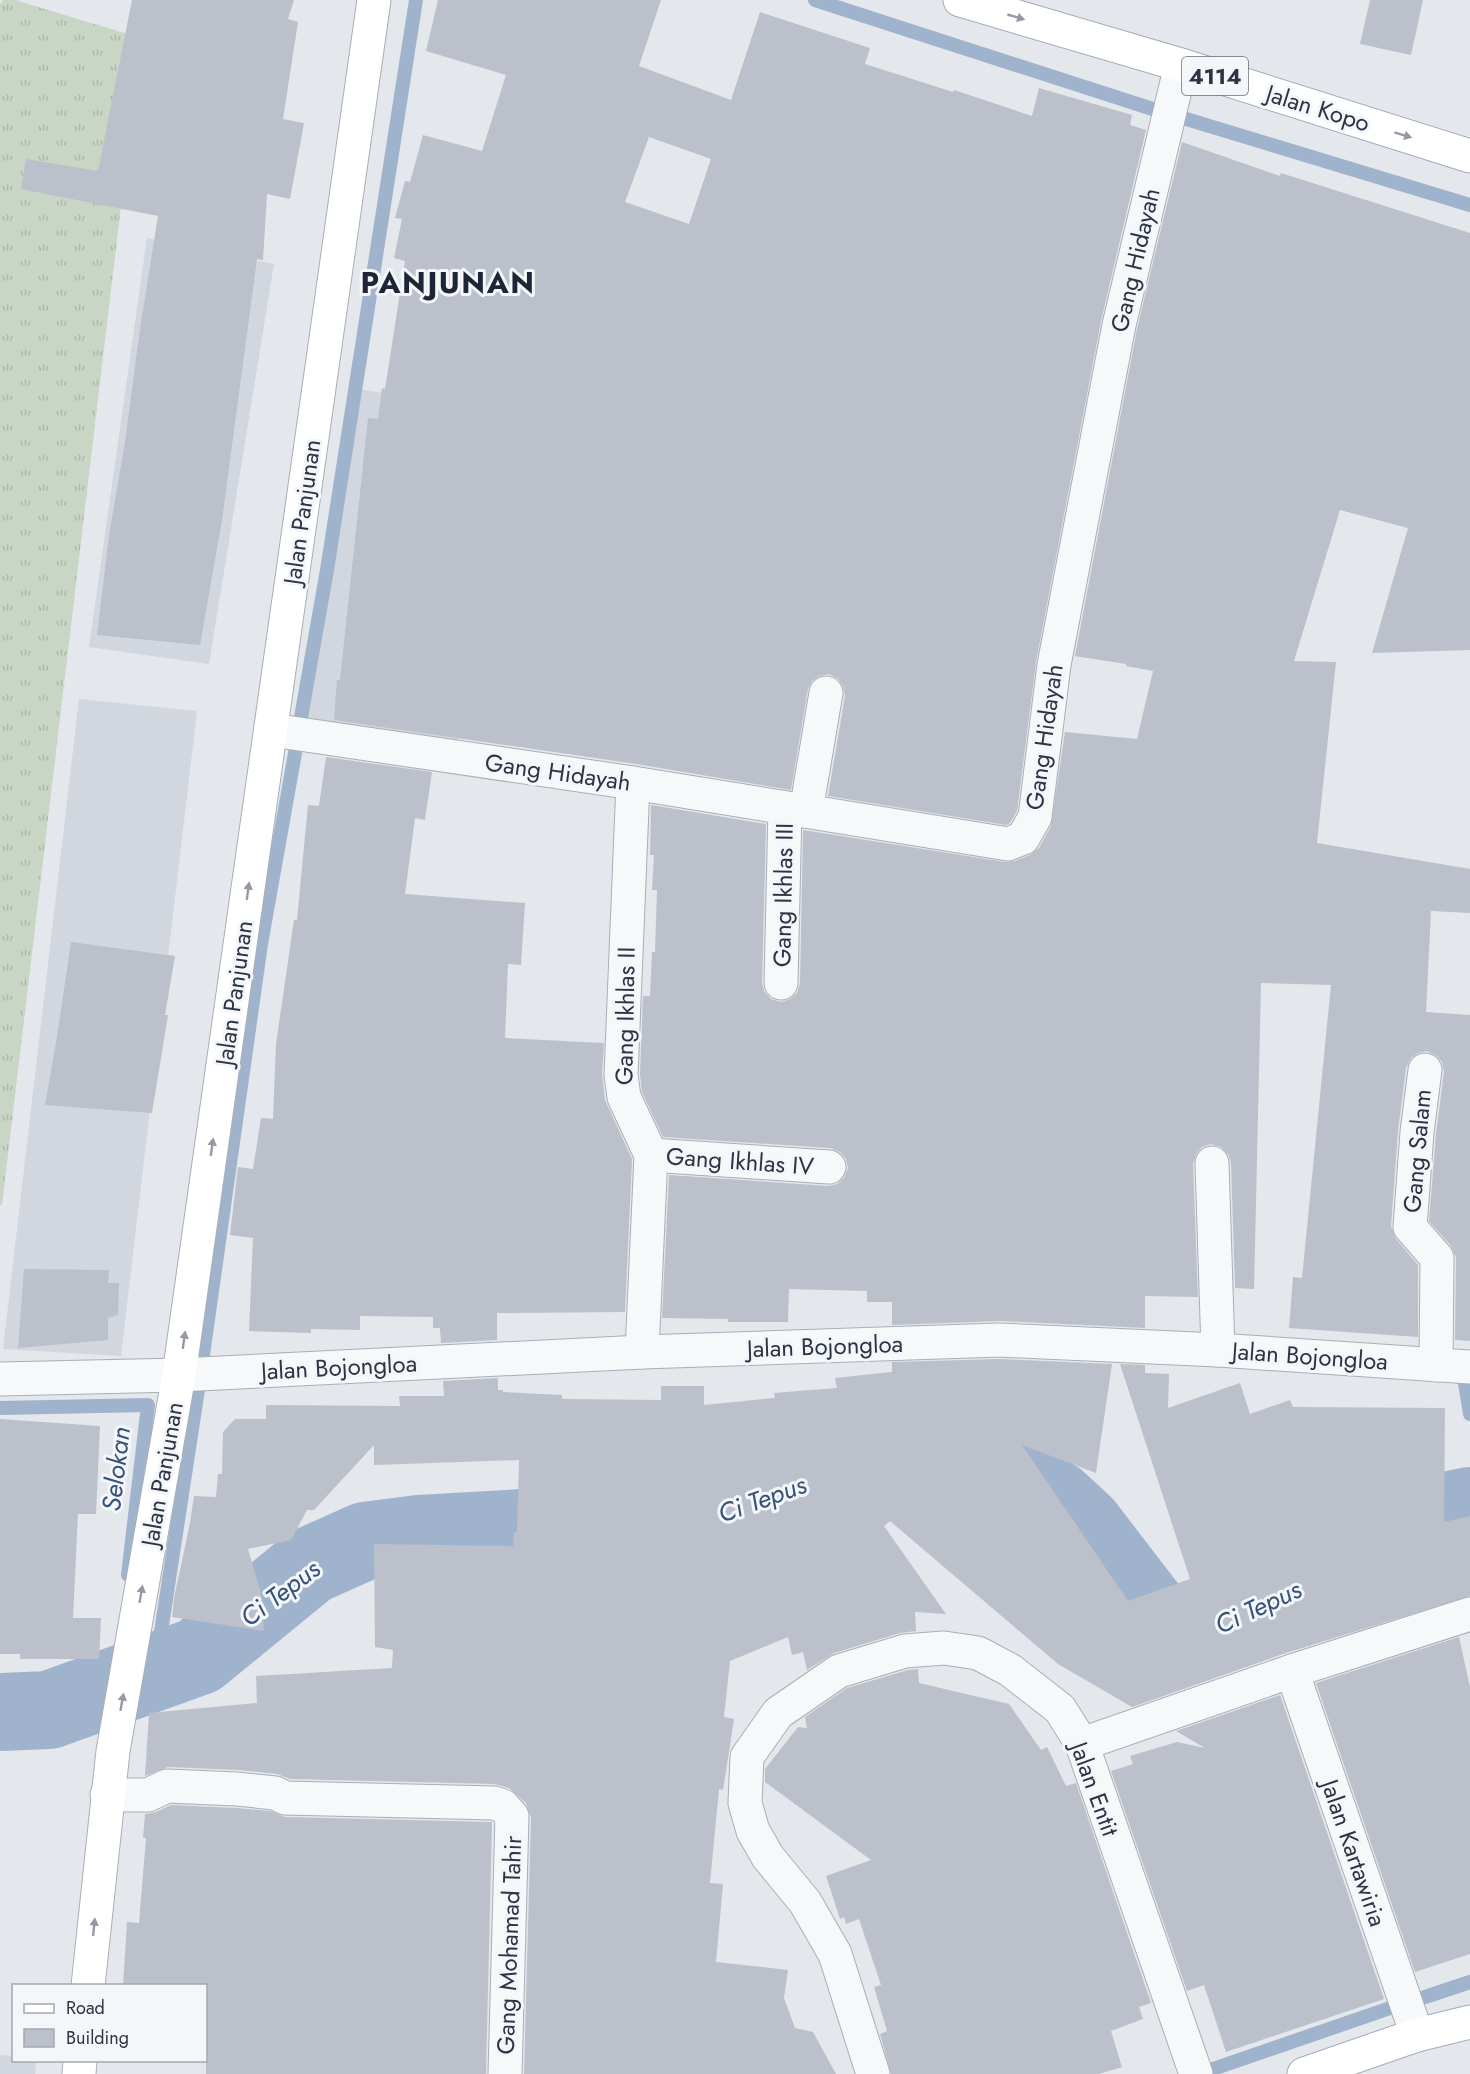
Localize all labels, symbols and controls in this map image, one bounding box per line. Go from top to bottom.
one-way arrow [1007,13,1025,22]
road number: 4114 [1182,57,1248,95]
street label: Jalan Kopo [1259,75,1374,140]
one-way arrow [1394,131,1412,140]
street label: Gang Hidayah [1101,185,1169,335]
district label: PANJUNAN [360,261,536,304]
street label: Jalan Panjunan [274,437,329,590]
street label: Gang Hidayah [1016,662,1072,812]
street label: Gang Hidayah [483,744,633,800]
street label: Gang Ikhlas III [764,823,802,967]
one-way arrow [244,882,253,901]
street label: Jalan Panjunan [206,918,261,1071]
street label: Gang Ikhlas II [606,947,644,1085]
street label: Gang Salam [1394,1088,1440,1214]
one-way arrow [207,1137,217,1156]
street label: Gang Ikhlas IV [665,1138,815,1184]
street label: Jalan Bojongloa [743,1326,904,1366]
one-way arrow [180,1330,189,1349]
street label: Jalan Bojongloa [1228,1333,1389,1379]
street label: Jalan Bojongloa [257,1345,418,1389]
street label: Jalan Panjunan [132,1399,192,1552]
water label: Selokan [92,1424,140,1514]
water label: Ci Tepus [712,1465,812,1533]
water label: Ci Tepus [232,1550,329,1636]
water label: Ci Tepus [1208,1570,1308,1644]
one-way arrow [136,1584,145,1603]
one-way arrow [118,1692,127,1711]
street label: Jalan Entit [1061,1734,1128,1841]
street label: Jalan Kartawiria [1312,1772,1395,1931]
street label: Gang Mohamad Tahir [488,1834,530,2055]
one-way arrow [89,1918,99,1937]
legend [12,1984,207,2062]
text: Road [66,1995,105,2021]
text: Building [66,2025,129,2051]

